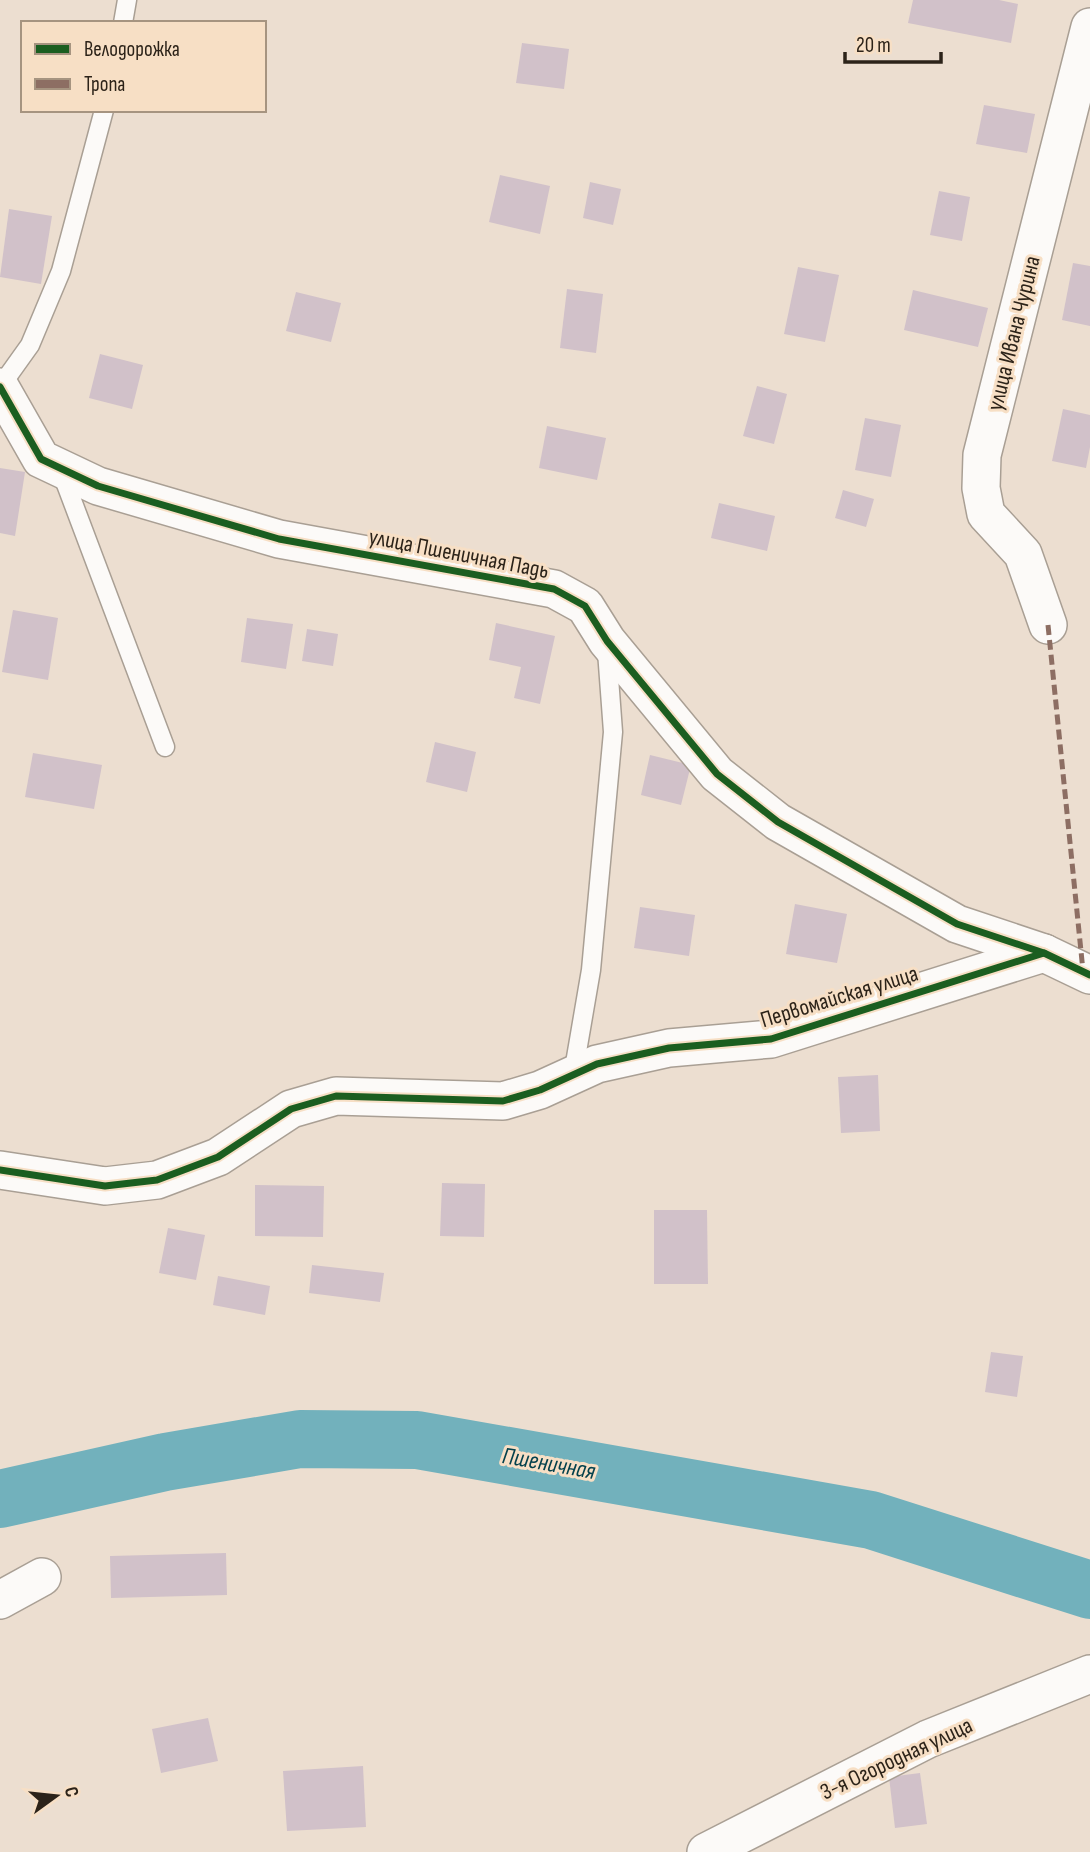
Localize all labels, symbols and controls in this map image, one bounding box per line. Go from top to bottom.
legend [21,21,266,112]
scale bar [845,21,941,65]
text: 20 m [856,33,891,58]
text: Велодорожка [84,37,180,62]
text: Тропа [84,72,125,97]
street label: улица Ивана Чурина [981,253,1047,413]
street label: улица Пшеничная Падь [366,523,551,585]
street label: Первомайская улица [757,960,922,1034]
water label: Пшеничная [500,1441,599,1486]
street label: 3-я Огородная улица [816,1711,977,1806]
north arrow [21,1761,91,1831]
text: С [59,1784,83,1800]

